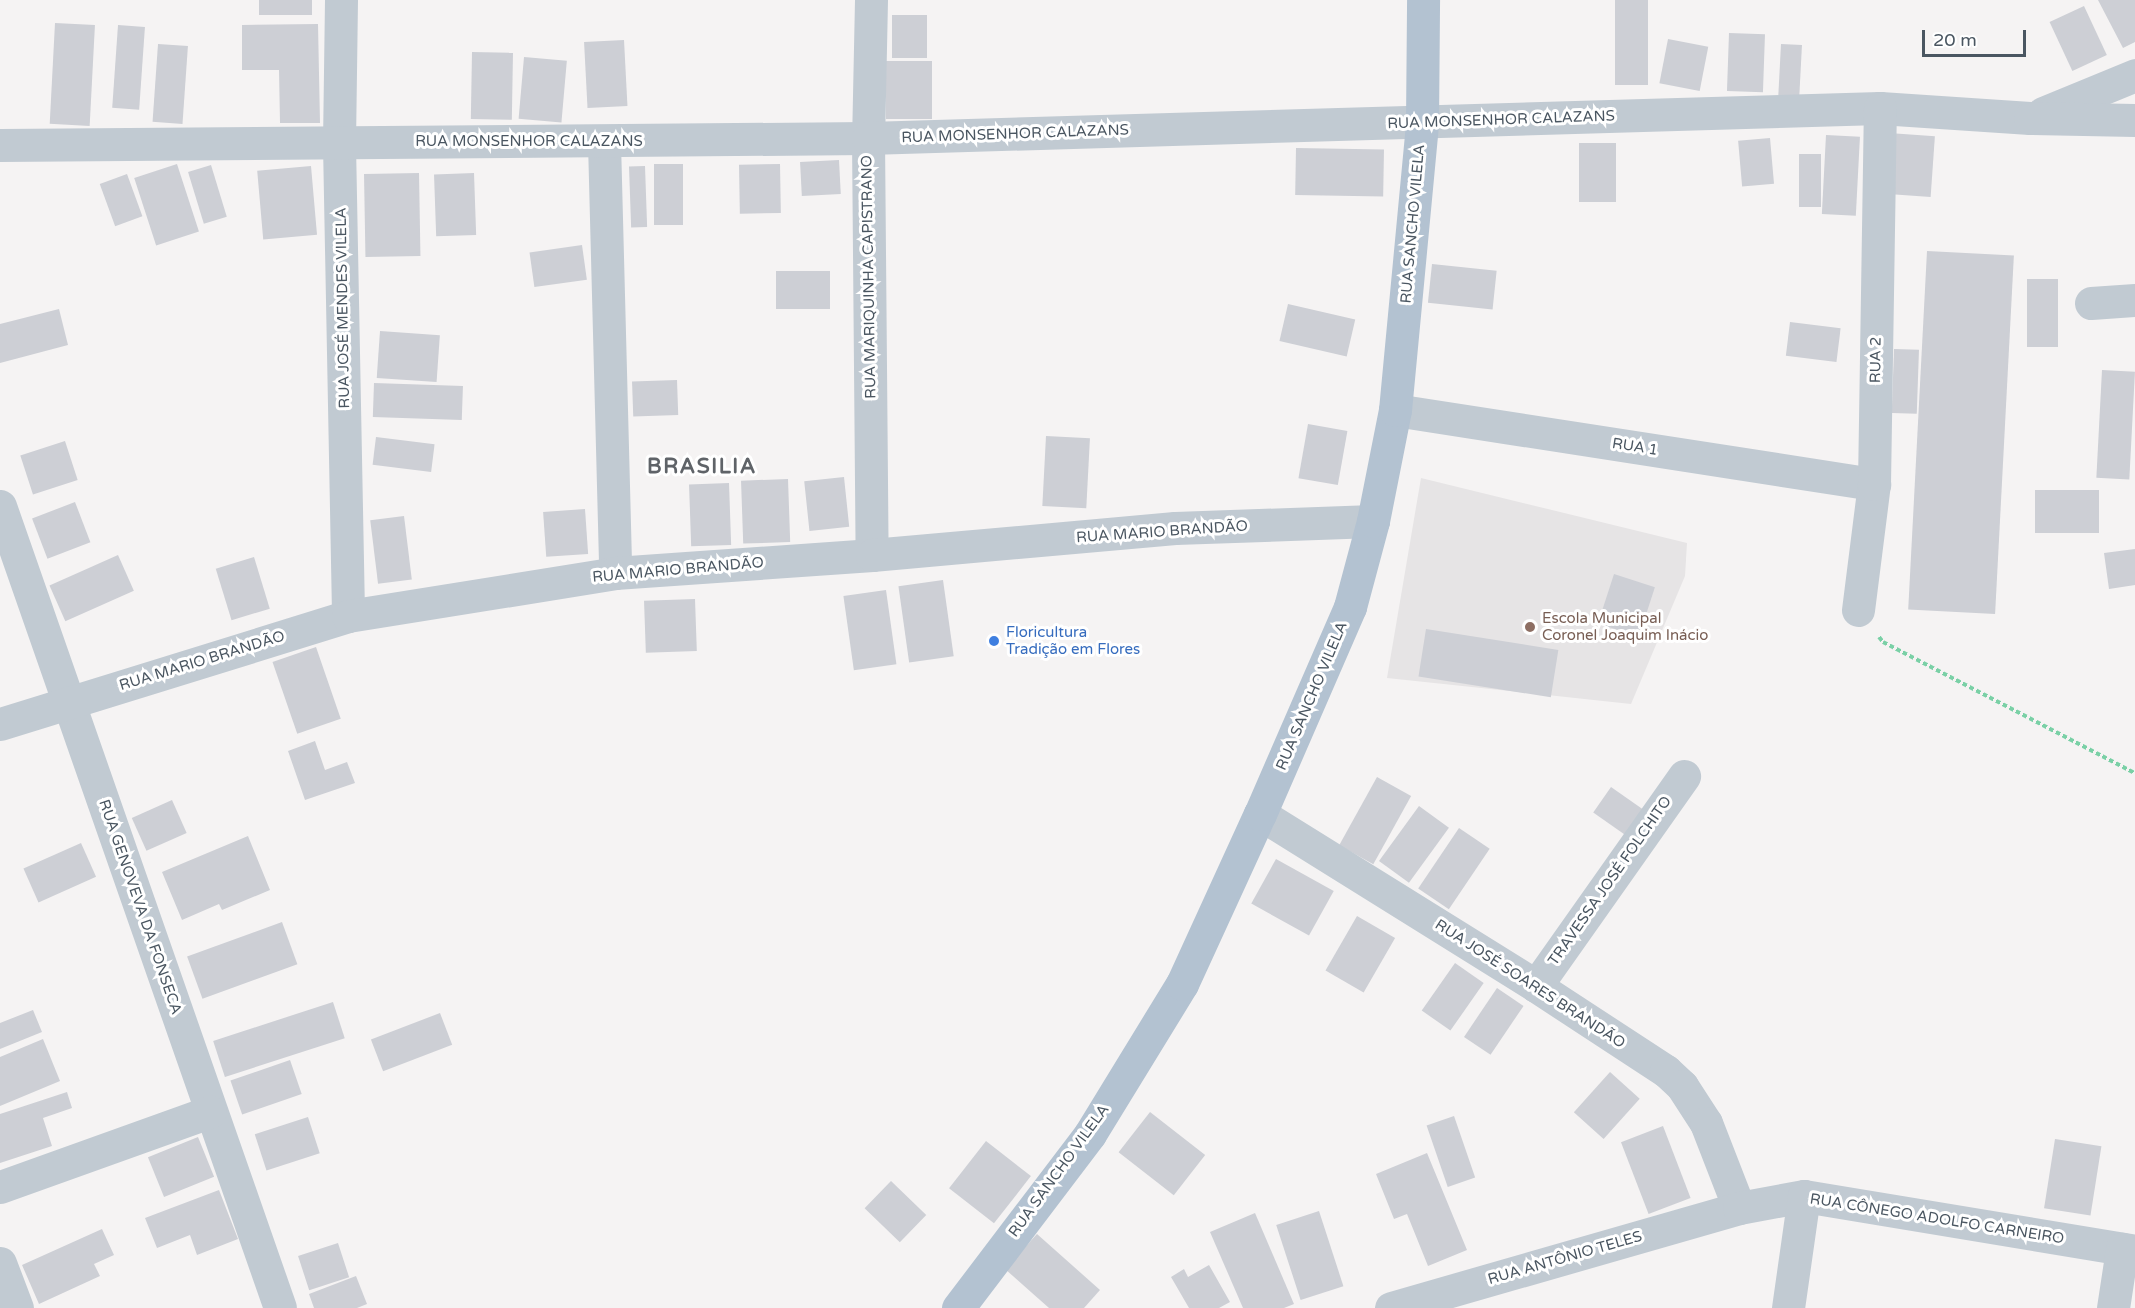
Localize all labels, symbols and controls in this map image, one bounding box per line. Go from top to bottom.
scale bar [1925,18,2028,56]
text: 20 m [1933,29,1977,51]
street label: RUA MONSENHOR CALAZANS [1387,107,1615,133]
street label: RUA MONSENHOR CALAZANS [901,121,1129,147]
street label: RUA MONSENHOR CALAZANS [415,133,643,151]
street label: RUA SANCHO VILELA [1397,144,1429,304]
street label: RUA MARIQUINHA CAPISTRANO [858,155,880,399]
street label: RUA JOSÉ MENDES VILELA [332,207,354,409]
street label: RUA 2 [1867,337,1885,383]
street label: RUA 1 [1611,434,1659,460]
district label: BRASILIA [647,454,757,480]
street label: RUA MARIO BRANDÃO [1076,517,1248,547]
street label: RUA MARIO BRANDÃO [592,554,764,586]
place label: Escola Municipal Coronel Joaquim Inácio [1542,609,1708,644]
street label: RUA SANCHO VILELA [1273,619,1351,773]
marker: Escola Municipal Coronel Joaquim Inácio [1523,620,1537,634]
place label: Floricultura Tradição em Flores [1006,623,1140,658]
street label: RUA MARIO BRANDÃO [117,627,287,695]
marker: Floricultura Tradição em Flores [987,634,1001,648]
street label: TRAVESSA JOSÉ FOLCHITO [1545,793,1675,969]
street label: RUA GENOVEVA DA FONSECA [95,797,185,1017]
street label: RUA JOSÉ SOARES BRANDÃO [1432,916,1628,1052]
street label: RUA SANCHO VILELA [1005,1101,1113,1241]
street label: RUA CÔNEGO ADOLFO CARNEIRO [1809,1190,2065,1248]
street label: RUA ANTÔNIO TELES [1486,1227,1644,1289]

